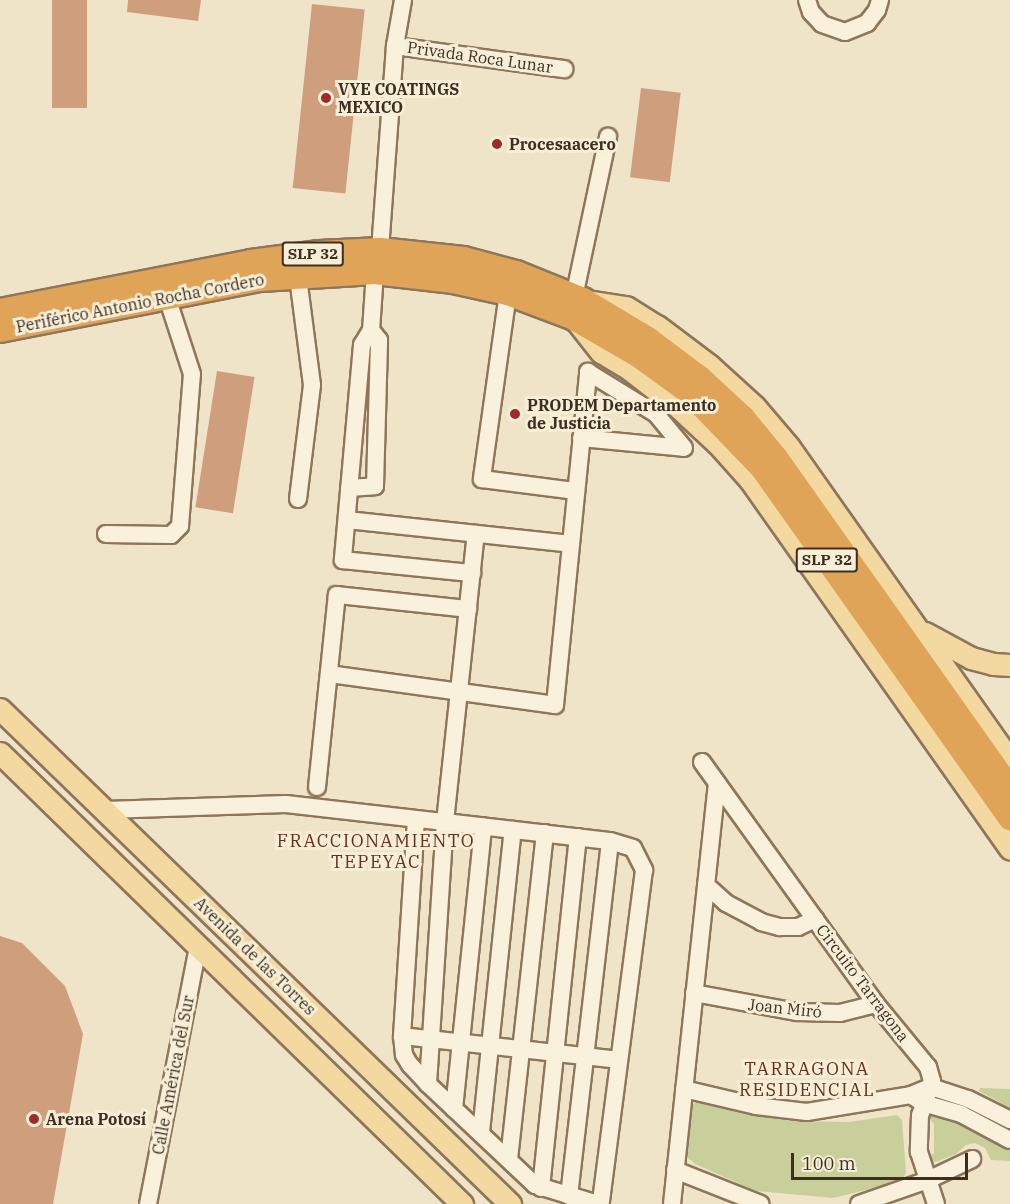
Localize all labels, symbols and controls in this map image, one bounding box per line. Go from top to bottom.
street label: Privada Roca Lunar [406,37,554,77]
place label: VYE COATINGS MEXICO [338,79,459,117]
marker: VYE COATINGS MEXICO [319,91,333,105]
place label: Procesaacero [509,134,616,154]
marker: Procesaacero [490,137,504,151]
road number: SLP 32 [282,242,344,266]
street label: Periférico Antonio Rocha Cordero [14,270,266,336]
place label: PRODEM Departamento de Justicia [527,395,716,433]
marker: PRODEM Departamento de Justicia [508,407,522,421]
road number: SLP 32 [796,548,858,572]
district label: FRACCIONAMIENTO TEPEYAC [277,831,475,874]
street label: Avenida de las Torres [190,893,320,1019]
street label: Circuito Tarragona [813,921,913,1045]
street label: Calle América del Sur [148,994,198,1156]
street label: Joan Miró [747,995,823,1021]
district label: TARRAGONA RESIDENCIAL [739,1059,875,1102]
place label: Arena Potosí [46,1109,146,1129]
marker: Arena Potosí [27,1112,41,1126]
scale bar [794,1141,971,1179]
text: 100 m [802,1152,856,1175]

